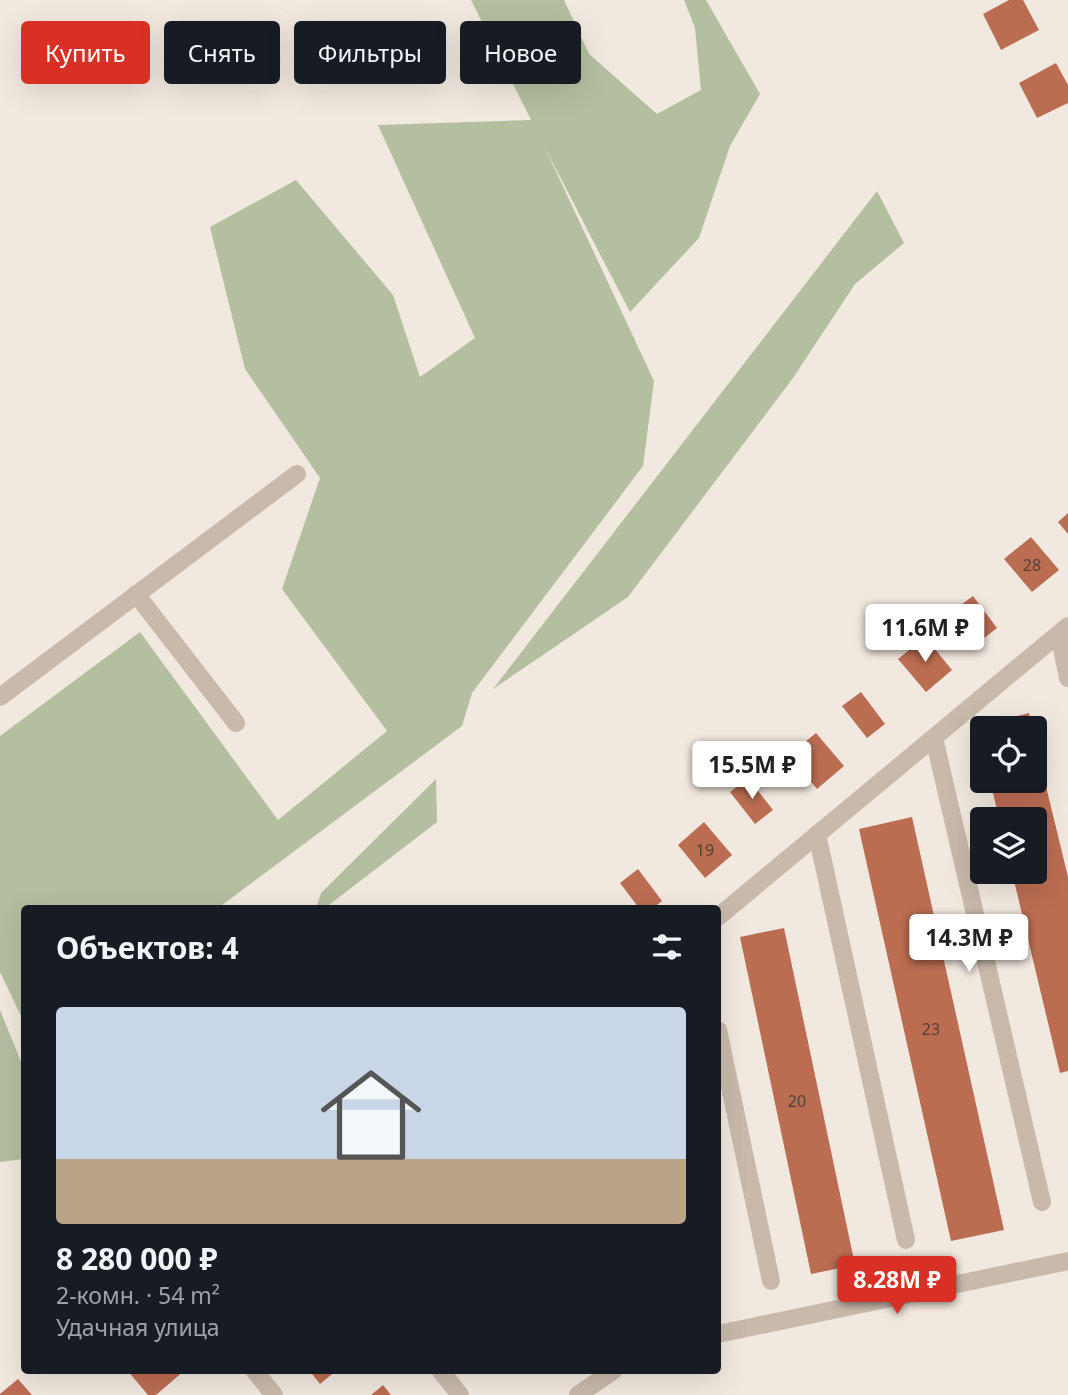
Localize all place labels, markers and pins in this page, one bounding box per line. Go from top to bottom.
pin: 11.6M ₽ [860,604,990,664]
pin: 15.5M ₽ [687,742,817,801]
pin: 14.3M ₽ [904,914,1034,974]
pin: 8.28M ₽ [832,1256,962,1316]

